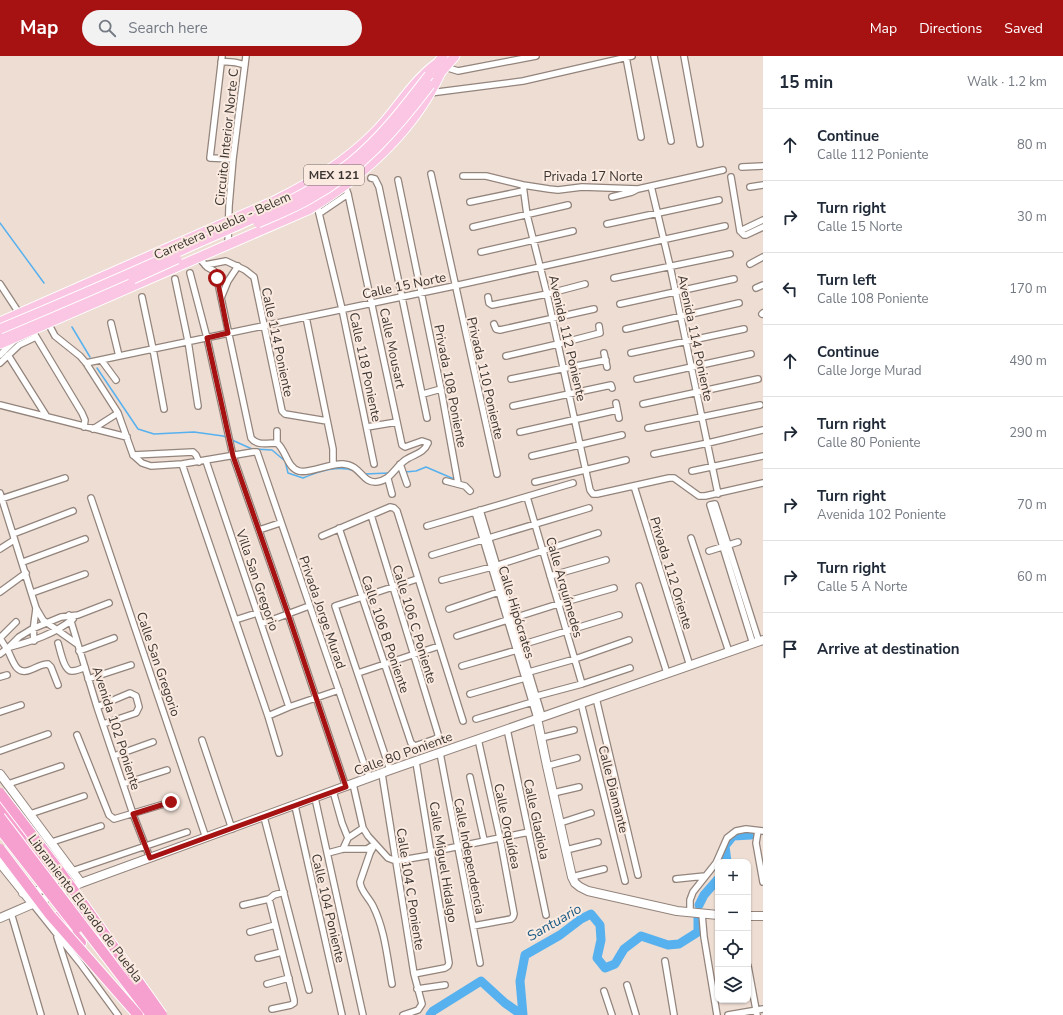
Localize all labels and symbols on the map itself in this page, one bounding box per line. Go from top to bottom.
street label: Circuito Interior Norte C [211,67,243,207]
road number: MEX 121 [304,165,364,185]
street label: Privada 17 Norte [543,168,643,186]
street label: Carretera Puebla - Belem [151,188,294,264]
street label: Calle 15 Norte [361,268,448,304]
route start [208,269,226,287]
street label: Avenida 112 Poniente [544,273,590,403]
street label: Avenida 114 Poniente [673,273,717,403]
street label: Calle 114 Poniente [257,286,297,399]
street label: Calle Mousart [375,306,409,390]
street label: Calle 118 Poniente [345,311,385,424]
street label: Privada 110 Poniente [462,315,508,441]
street label: Privada 108 Poniente [429,323,471,449]
street label: Privada 112 Oriente [645,515,697,632]
street label: Villa San Gregorio [231,526,283,633]
street label: Calle Arquímedes [541,535,587,640]
street label: Privada Jorge Murad [294,553,350,671]
street label: Calle 106 C Poniente [387,563,441,686]
street label: Calle Hipócrates [493,564,539,661]
street label: Calle 106 B Poniente [356,573,414,696]
street label: Calle San Gregorio [132,610,184,719]
street label: Avenida 102 Poniente [88,664,145,792]
street label: Calle 80 Poniente [352,728,455,780]
street label: Calle Diamante [593,744,633,835]
street label: Calle Gladiola [519,777,553,861]
street label: Calle Orquídea [489,782,525,871]
route end [162,793,180,811]
street label: Calle Independencia [449,796,489,916]
street label: Calle Miguel Hidalgo [425,800,461,924]
street label: Calle 104 C Poniente [391,827,429,952]
street label: Libramiento Elevado de Puebla [24,831,147,986]
street label: Calle 104 Poniente [307,852,349,965]
water label: Santuario [523,899,585,946]

